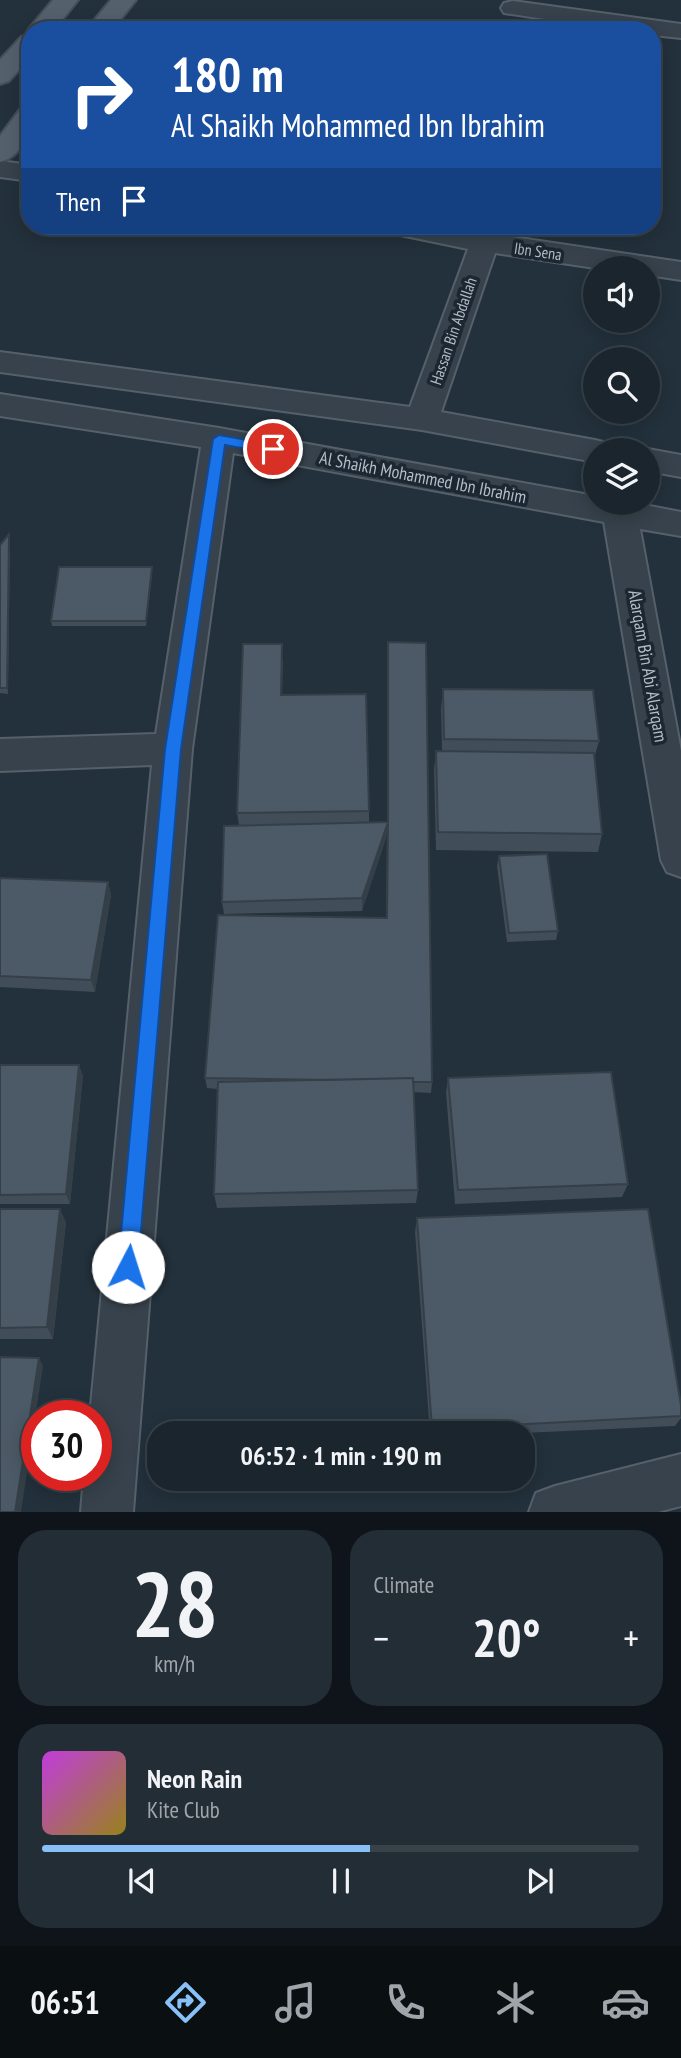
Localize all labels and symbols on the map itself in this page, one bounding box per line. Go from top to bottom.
street label: Ibn Sena [513,238,563,264]
street label: Hassan Bin Abdallah [425,275,481,387]
pin [243,419,303,479]
street label: Al Shaikh Mohammed Ibn Ibrahim [318,446,528,508]
street label: Alarqam Bin Abi Alarqam [623,588,673,744]
position arrow [91,1230,165,1304]
speed limit sign: 30 [21,1400,112,1491]

